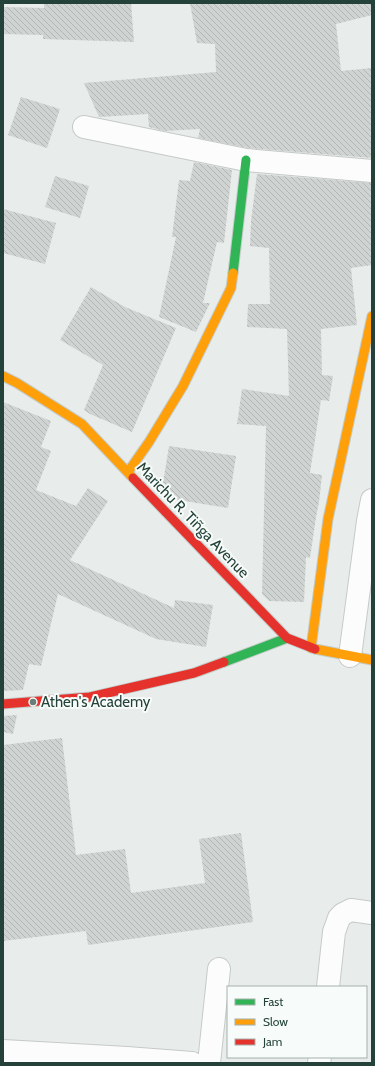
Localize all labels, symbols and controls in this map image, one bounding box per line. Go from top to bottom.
street label: Marichu R. Tiñga Avenue [133,458,253,582]
place label: Athen's Academy [41,693,151,711]
marker: Athen's Academy [28,697,38,707]
legend [227,986,367,1058]
text: Fast [263,994,283,1009]
text: Slow [263,1014,288,1029]
text: Jam [262,1034,282,1049]

